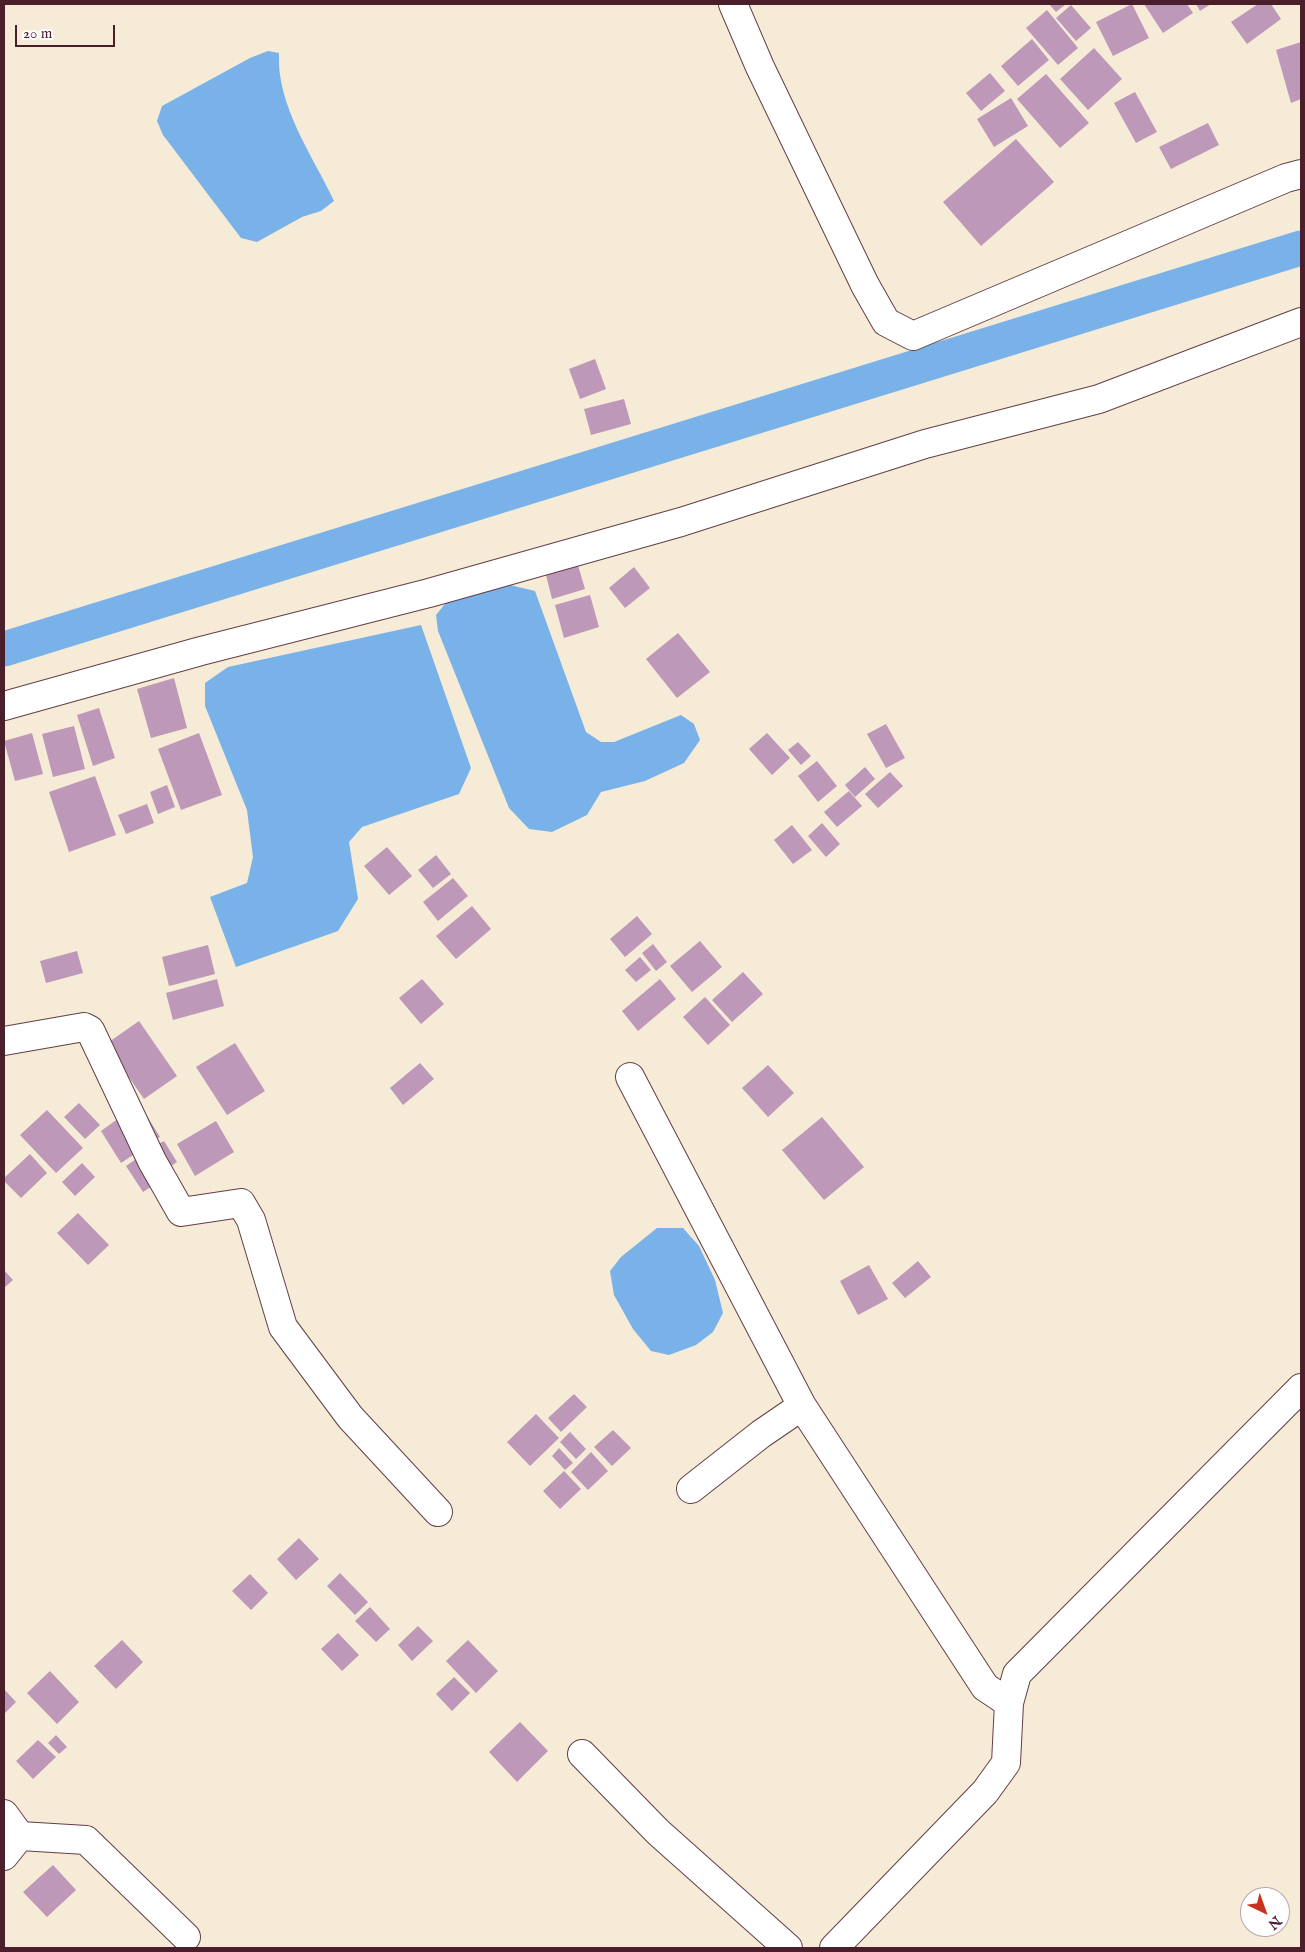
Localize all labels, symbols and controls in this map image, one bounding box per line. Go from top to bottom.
scale bar [18,15,118,47]
text: 20 m [23,24,52,43]
north arrow [1240,1887,1290,1937]
text: N [1264,1912,1285,1933]

